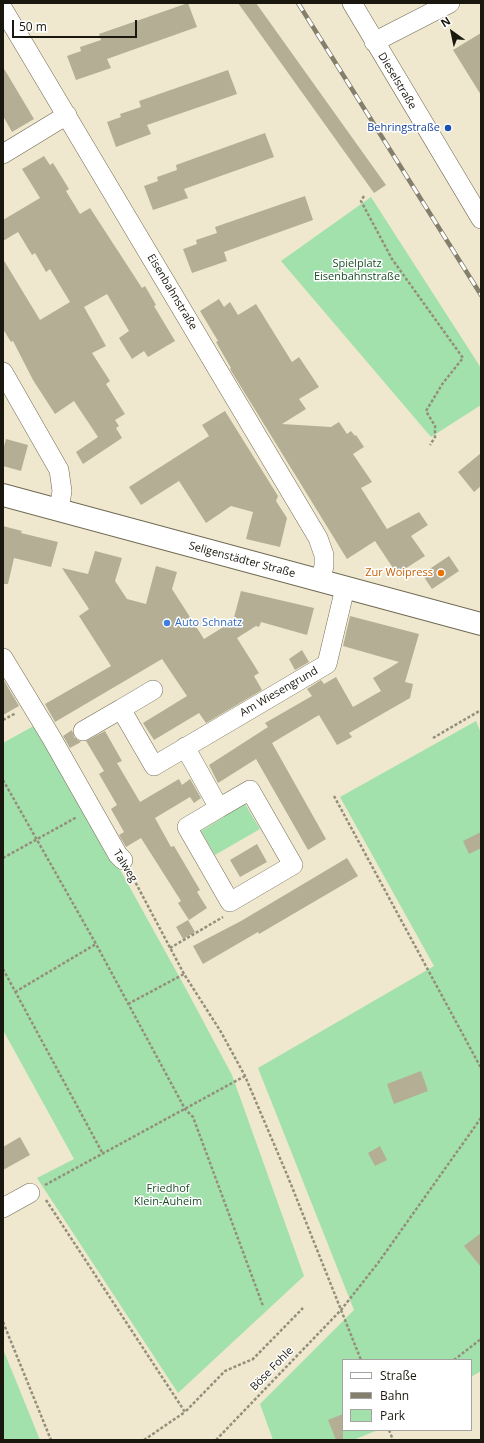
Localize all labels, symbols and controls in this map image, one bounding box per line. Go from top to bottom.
scale bar [14,12,139,38]
north arrow [432,12,472,52]
text: N [437,13,453,30]
text: 50 m [19,18,47,35]
street label: Dieselstraße [375,50,419,112]
place label: Behringstraße [367,121,440,135]
marker: Behringstraße [443,123,453,133]
street label: Eisenbahnstraße [144,252,200,332]
park label: Spielplatz Eisenbahnstraße [314,257,400,283]
street label: Seligenstädter Straße [187,539,297,581]
place label: Zur Woipress [365,566,433,580]
marker: Zur Woipress [436,568,446,578]
place label: Auto Schnatz [175,616,242,630]
marker: Auto Schnatz [162,618,172,628]
street label: Am Wiesengrund [238,664,320,720]
street label: Talweg [110,847,140,885]
park label: Friedhof Klein-Auheim [134,1182,202,1208]
street label: Böse Fohle [248,1344,296,1394]
legend [342,1359,472,1431]
text: Straße [380,1367,417,1384]
text: Bahn [380,1387,409,1404]
text: Park [380,1407,405,1424]

